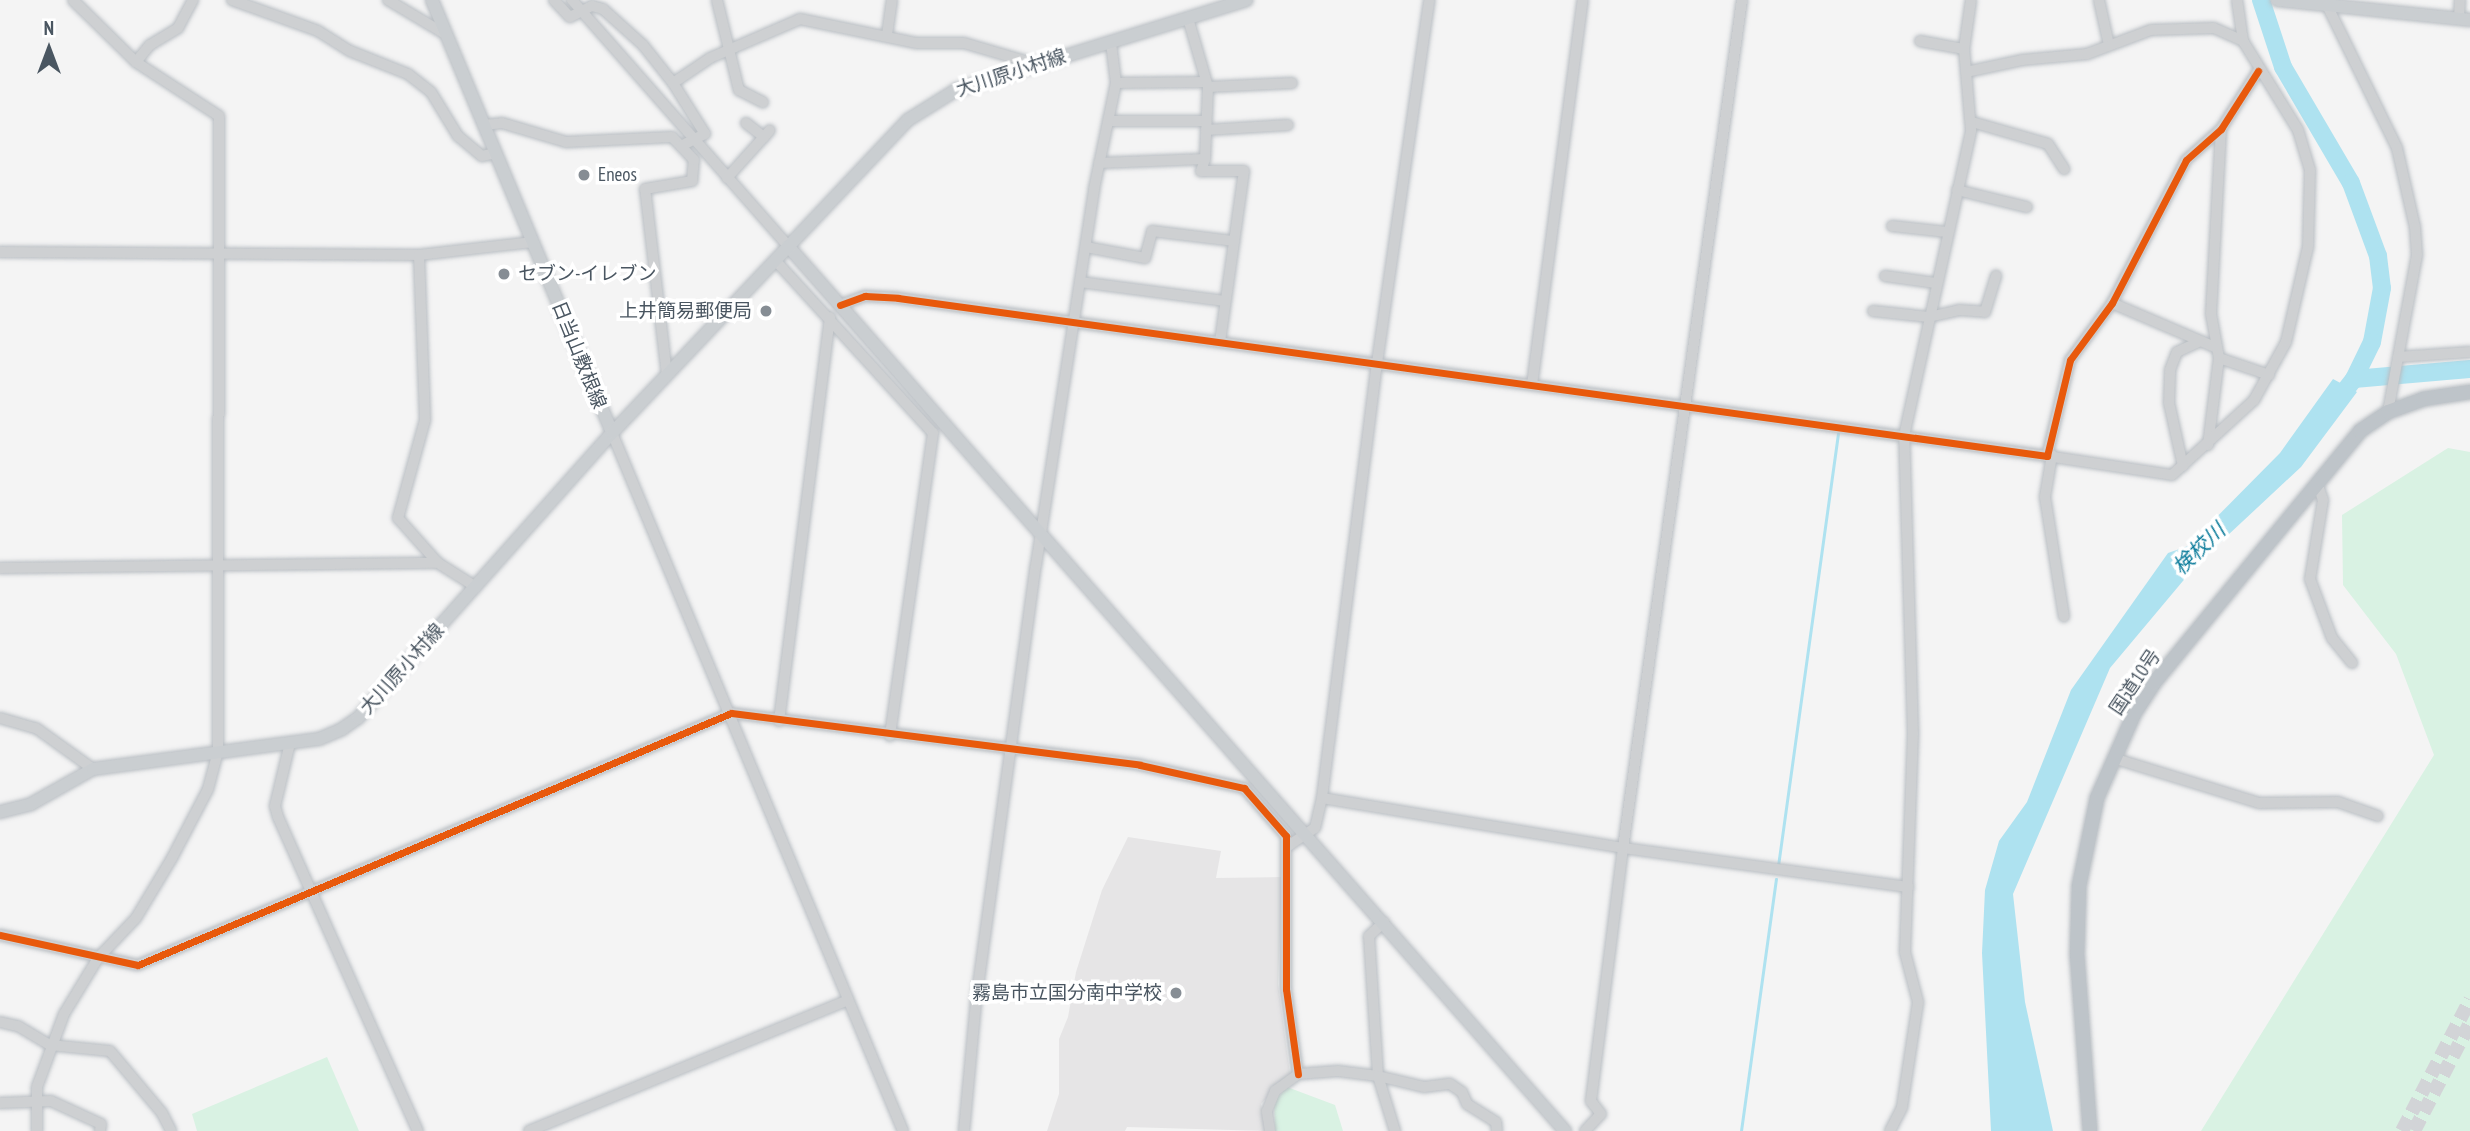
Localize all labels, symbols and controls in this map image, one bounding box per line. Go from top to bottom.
north arrow [14,14,84,84]
text: N [44,16,54,40]
street label: 大川原小村線 [953,45,1069,101]
place label: Eneos [598,164,637,186]
marker: Eneos [576,167,592,183]
place label: セブン-イレブン [518,263,657,285]
marker: セブン-イレブン [496,266,512,282]
street label: 日当山敷根線 [547,298,611,412]
place label: 上井簡易郵便局 [619,300,752,322]
marker: 上井簡易郵便局 [758,303,774,319]
water label: 検校川 [2168,518,2230,580]
street label: 大川原小村線 [355,619,449,719]
street label: 国道10号 [2105,645,2165,719]
place label: 霧島市立国分南中学校 [972,982,1162,1004]
marker: 霧島市立国分南中学校 [1168,985,1184,1001]

